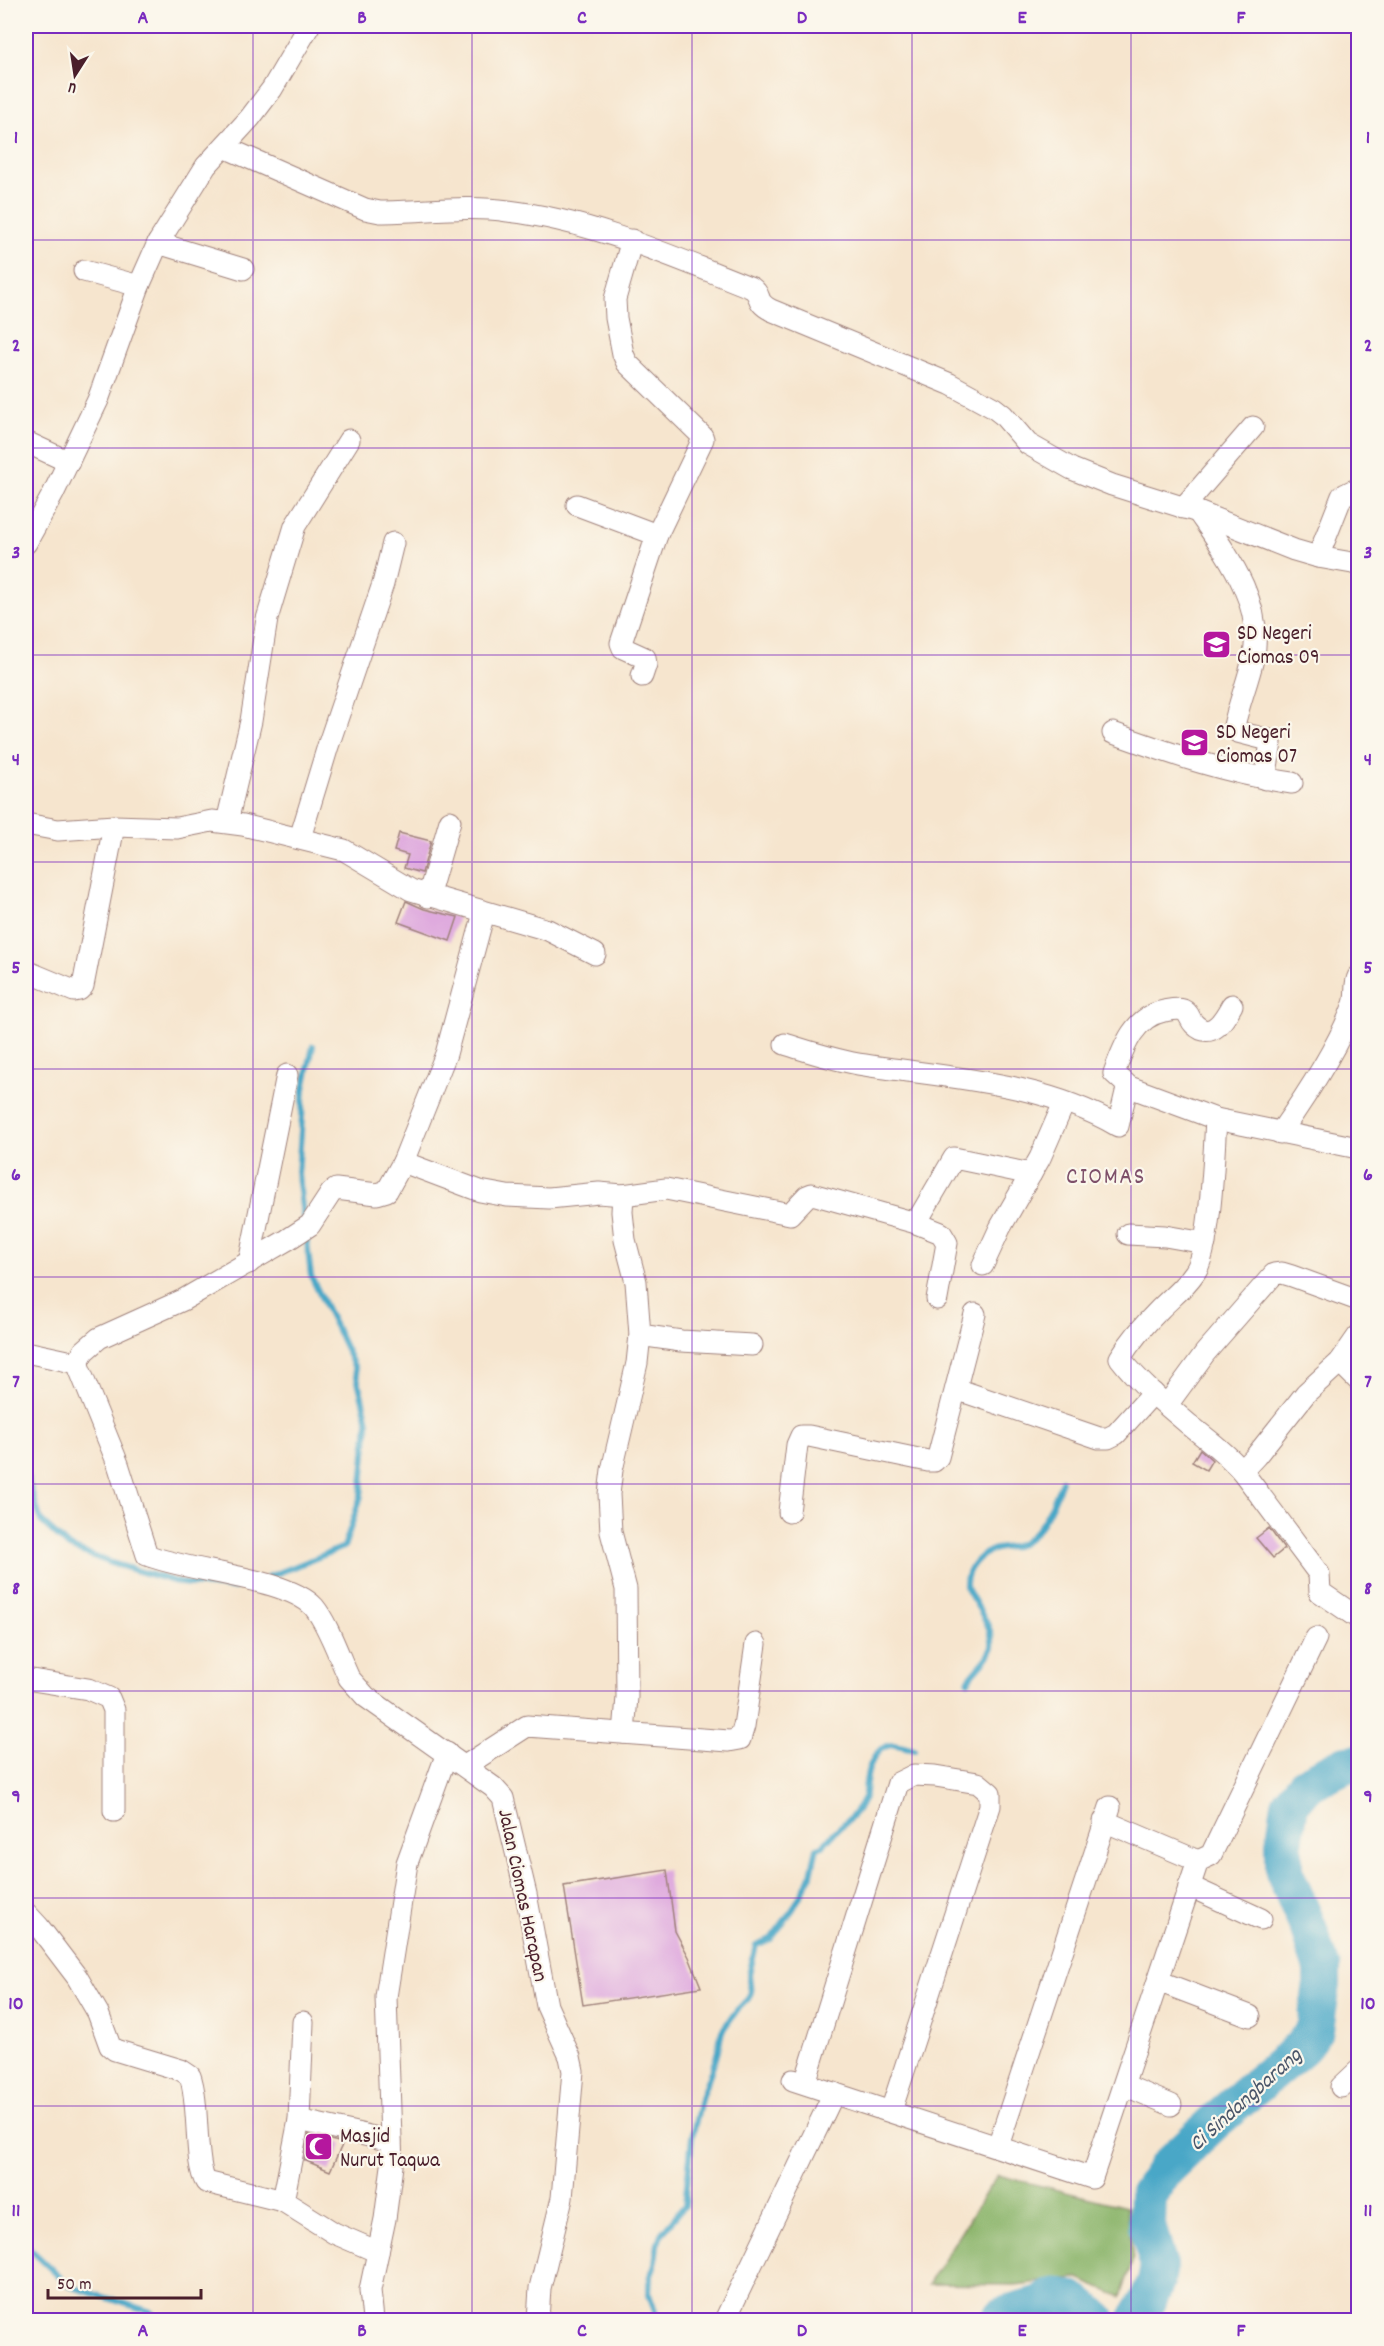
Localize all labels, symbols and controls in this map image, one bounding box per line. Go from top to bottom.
text: A [138,5,149,33]
text: B [357,5,367,33]
text: C [577,5,587,33]
text: D [797,5,808,33]
text: E [1017,5,1027,33]
text: F [1237,5,1247,33]
north arrow [45,45,105,105]
text: U [66,75,79,99]
text: 1 [14,125,18,153]
text: 1 [1366,125,1370,153]
text: 2 [12,333,20,361]
text: 2 [1364,333,1372,361]
text: 3 [12,540,20,568]
text: 3 [1364,540,1372,568]
place label: SD Negeri Ciomas 09 [1237,620,1320,674]
school or university icon: SD Negeri Ciomas 09 [1200,628,1232,660]
place label: SD Negeri Ciomas 07 [1216,719,1297,773]
school or university icon: SD Negeri Ciomas 07 [1179,727,1211,759]
text: 4 [12,747,20,775]
text: 4 [1364,747,1372,775]
text: 5 [11,955,21,983]
text: 5 [1363,955,1373,983]
district label: CIOMAS [1066,1161,1146,1195]
text: 6 [11,1162,21,1190]
text: 6 [1363,1162,1373,1190]
text: 7 [12,1369,20,1397]
text: 7 [1364,1369,1372,1397]
text: 8 [12,1576,20,1604]
text: 8 [1364,1576,1372,1604]
text: 9 [11,1784,21,1812]
text: 9 [1363,1784,1373,1812]
street label: Jalan Ciomas Harapan [488,1807,554,1985]
text: 10 [8,1991,24,2019]
text: 10 [1360,1991,1376,2019]
water label: Ci Sindangbarang [1183,2041,1311,2160]
place label: Masjid Nurut Taqwa [340,2123,441,2177]
mosque icon: Masjid Nurut Taqwa [303,2131,335,2163]
text: 11 [12,2198,20,2226]
text: 11 [1364,2198,1372,2226]
scale bar [48,2262,201,2300]
text: 50 m [57,2273,92,2298]
text: A [138,2318,149,2346]
text: B [357,2318,367,2346]
text: C [577,2318,587,2346]
text: D [797,2318,808,2346]
text: E [1017,2318,1027,2346]
text: F [1237,2318,1247,2346]

